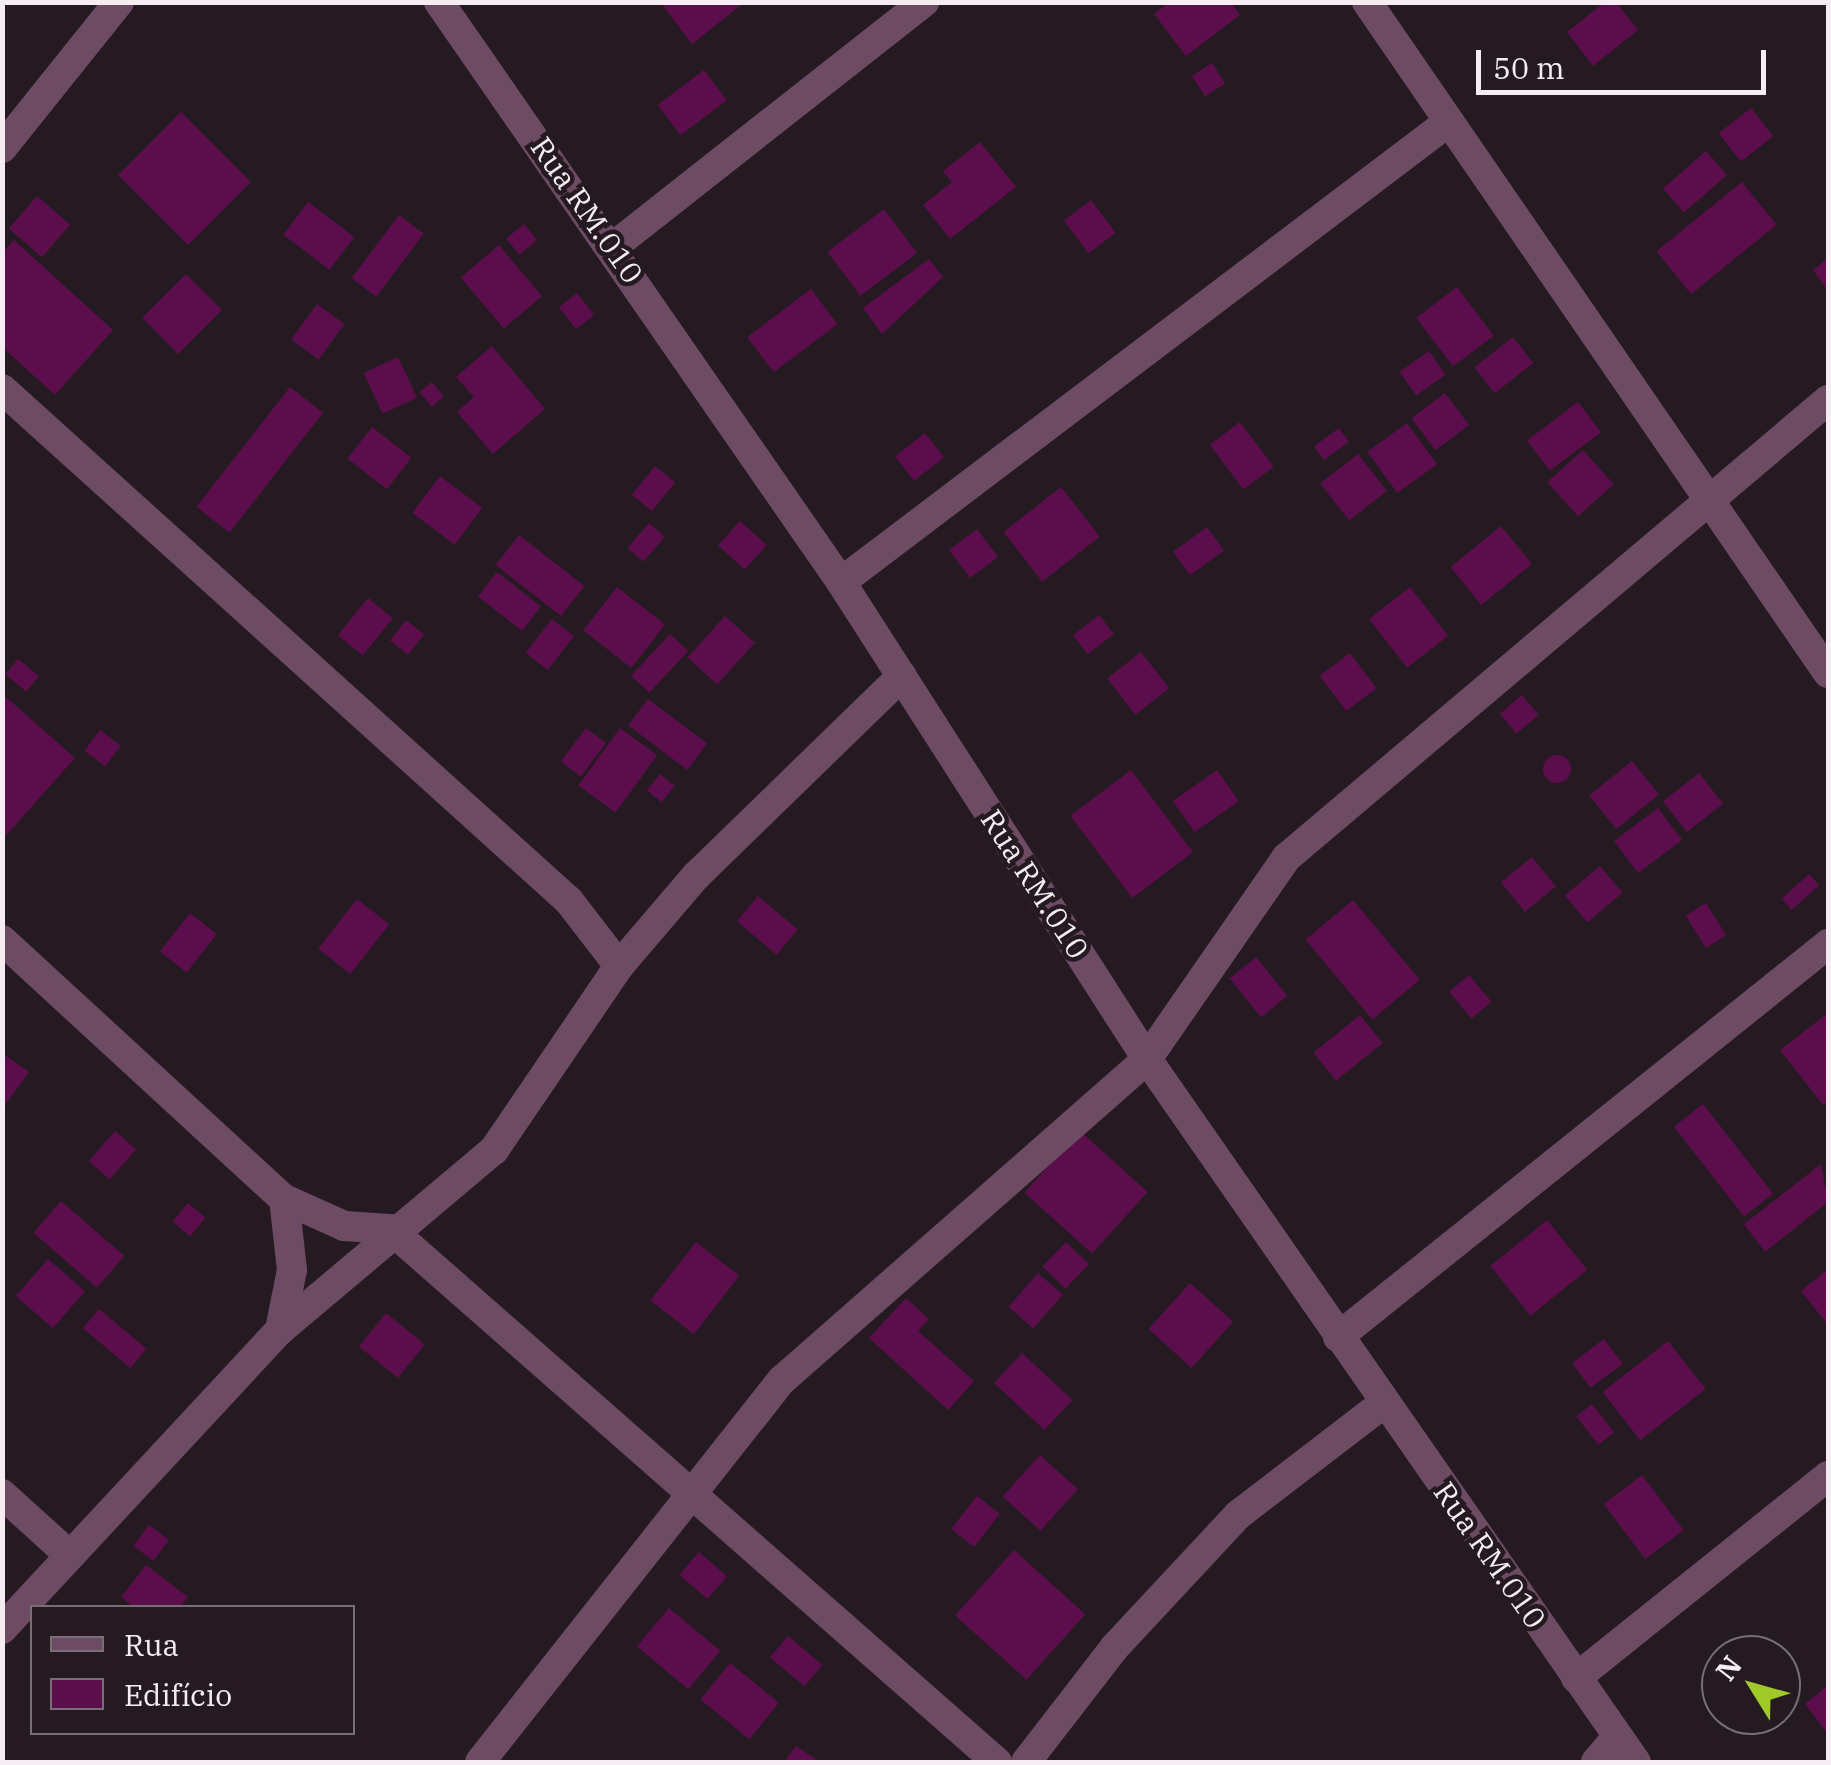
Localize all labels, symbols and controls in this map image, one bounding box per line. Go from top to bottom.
scale bar [1481,30,1771,92]
text: 50 m [1493,48,1565,87]
street label: Rua RM.010 [523,130,651,290]
street label: Rua RM.010 [974,803,1096,965]
street label: Rua RM.010 [1426,1475,1554,1635]
legend [30,1605,355,1735]
text: Rua [124,1625,179,1664]
north arrow [1701,1635,1801,1735]
text: N [1707,1648,1750,1688]
text: Edifício [124,1675,232,1714]

